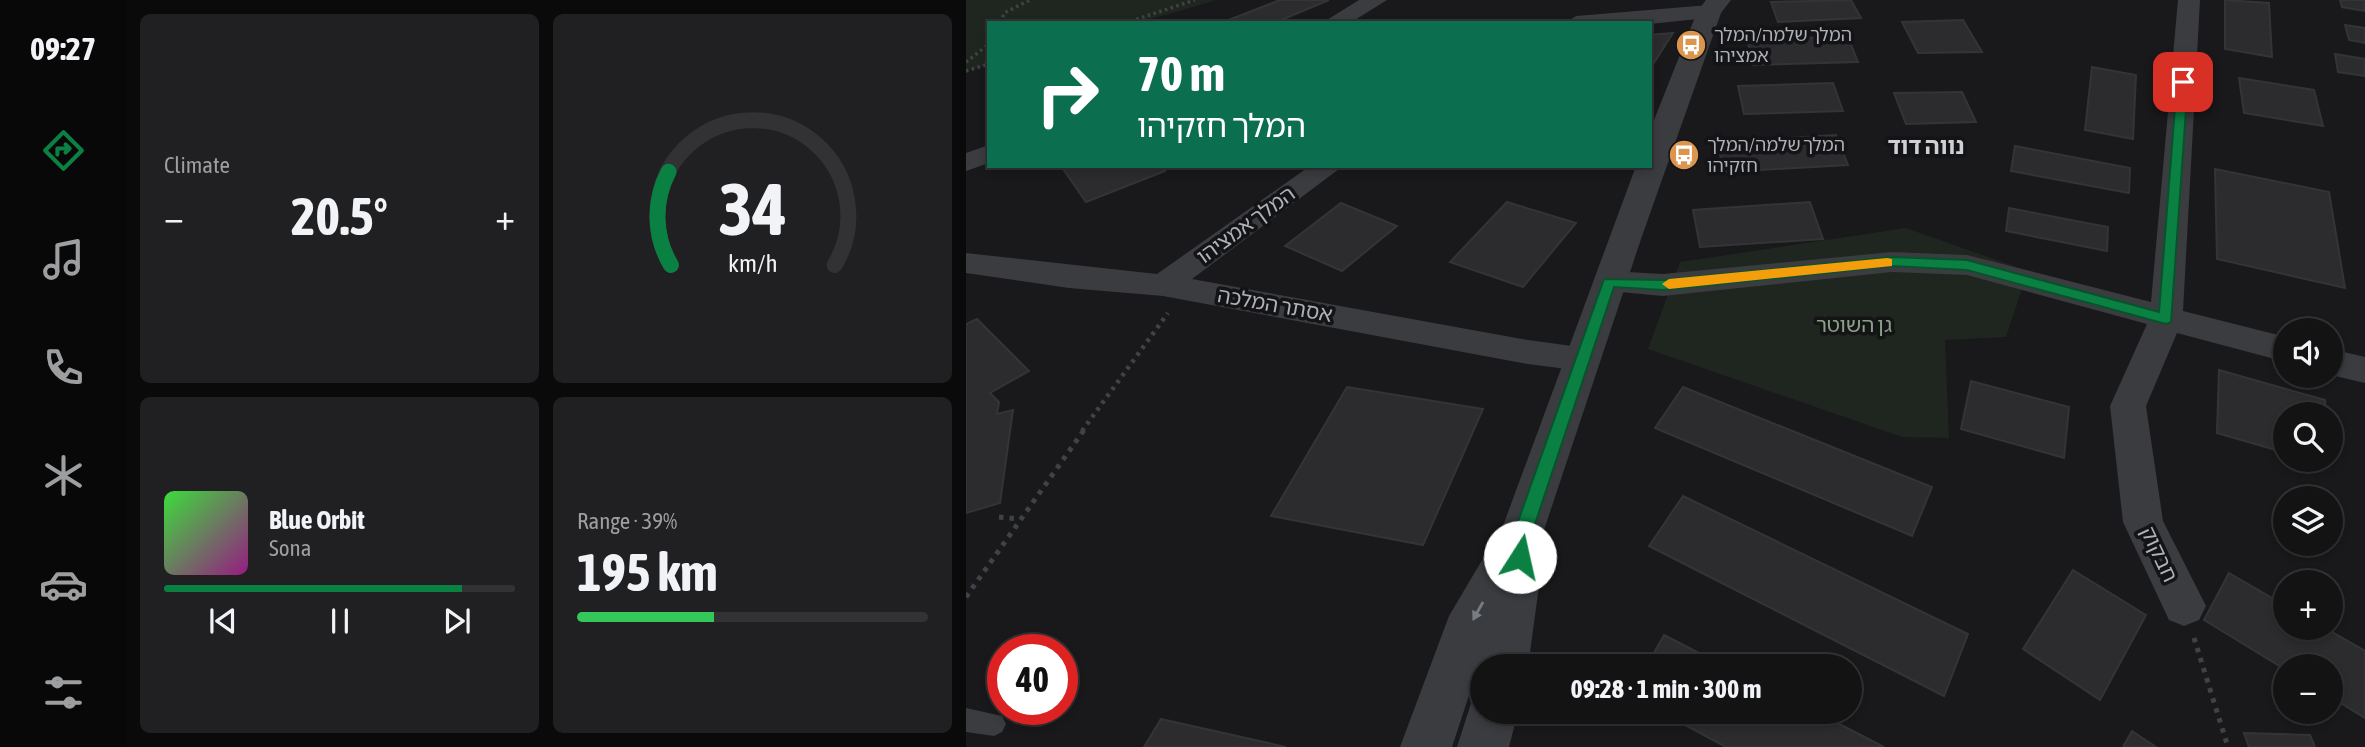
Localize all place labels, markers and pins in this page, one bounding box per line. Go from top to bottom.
place label: המלך שלמה/המלך אמציהו [1714,24,1852,66]
bus stop icon: המלך שלמה/המלך אמציהו [1674,28,1708,62]
pin [2153,52,2213,112]
place label: המלך שלמה/המלך חזקיהו [1707,134,1845,176]
bus stop icon: המלך שלמה/המלך חזקיהו [1667,138,1701,172]

